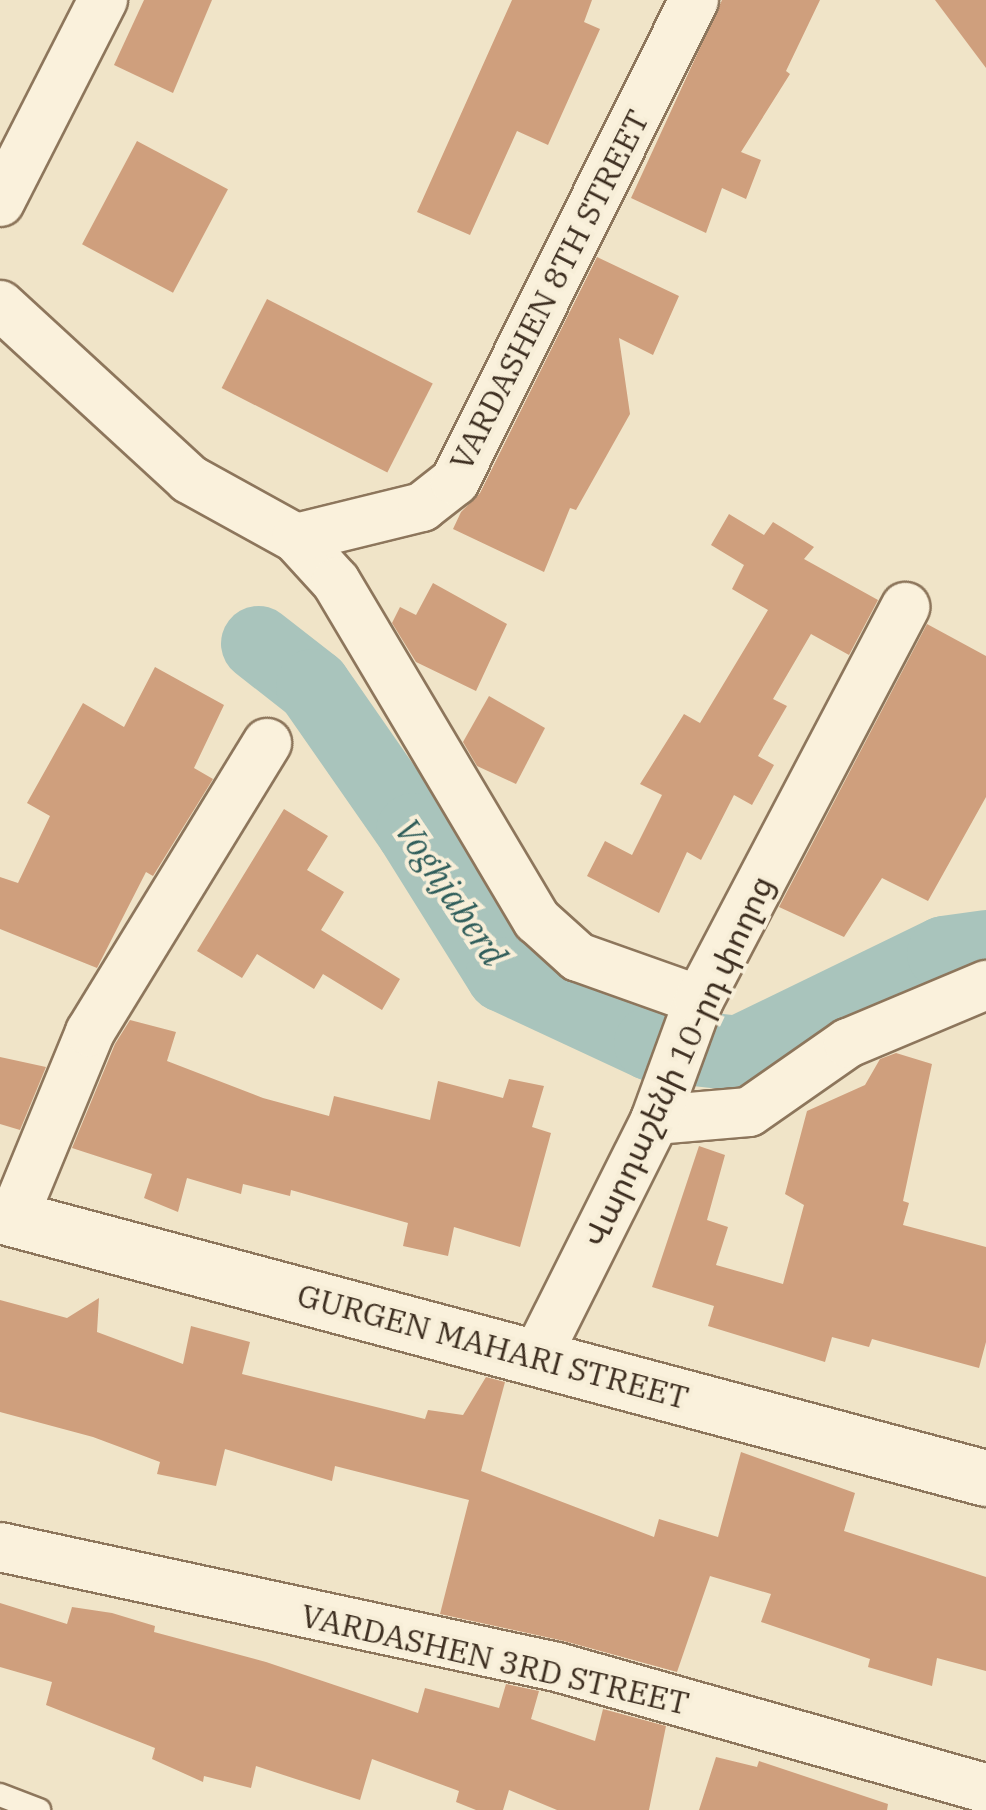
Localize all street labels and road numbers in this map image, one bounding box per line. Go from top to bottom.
street label: VARDASHEN 8TH STREET [441,104,657,476]
street label: Վարդաշենի 10-րդ փողոց [575,869,781,1253]
street label: GURGEN MAHARI STREET [293,1275,693,1417]
street label: VARDASHEN 3RD STREET [297,1596,693,1722]

